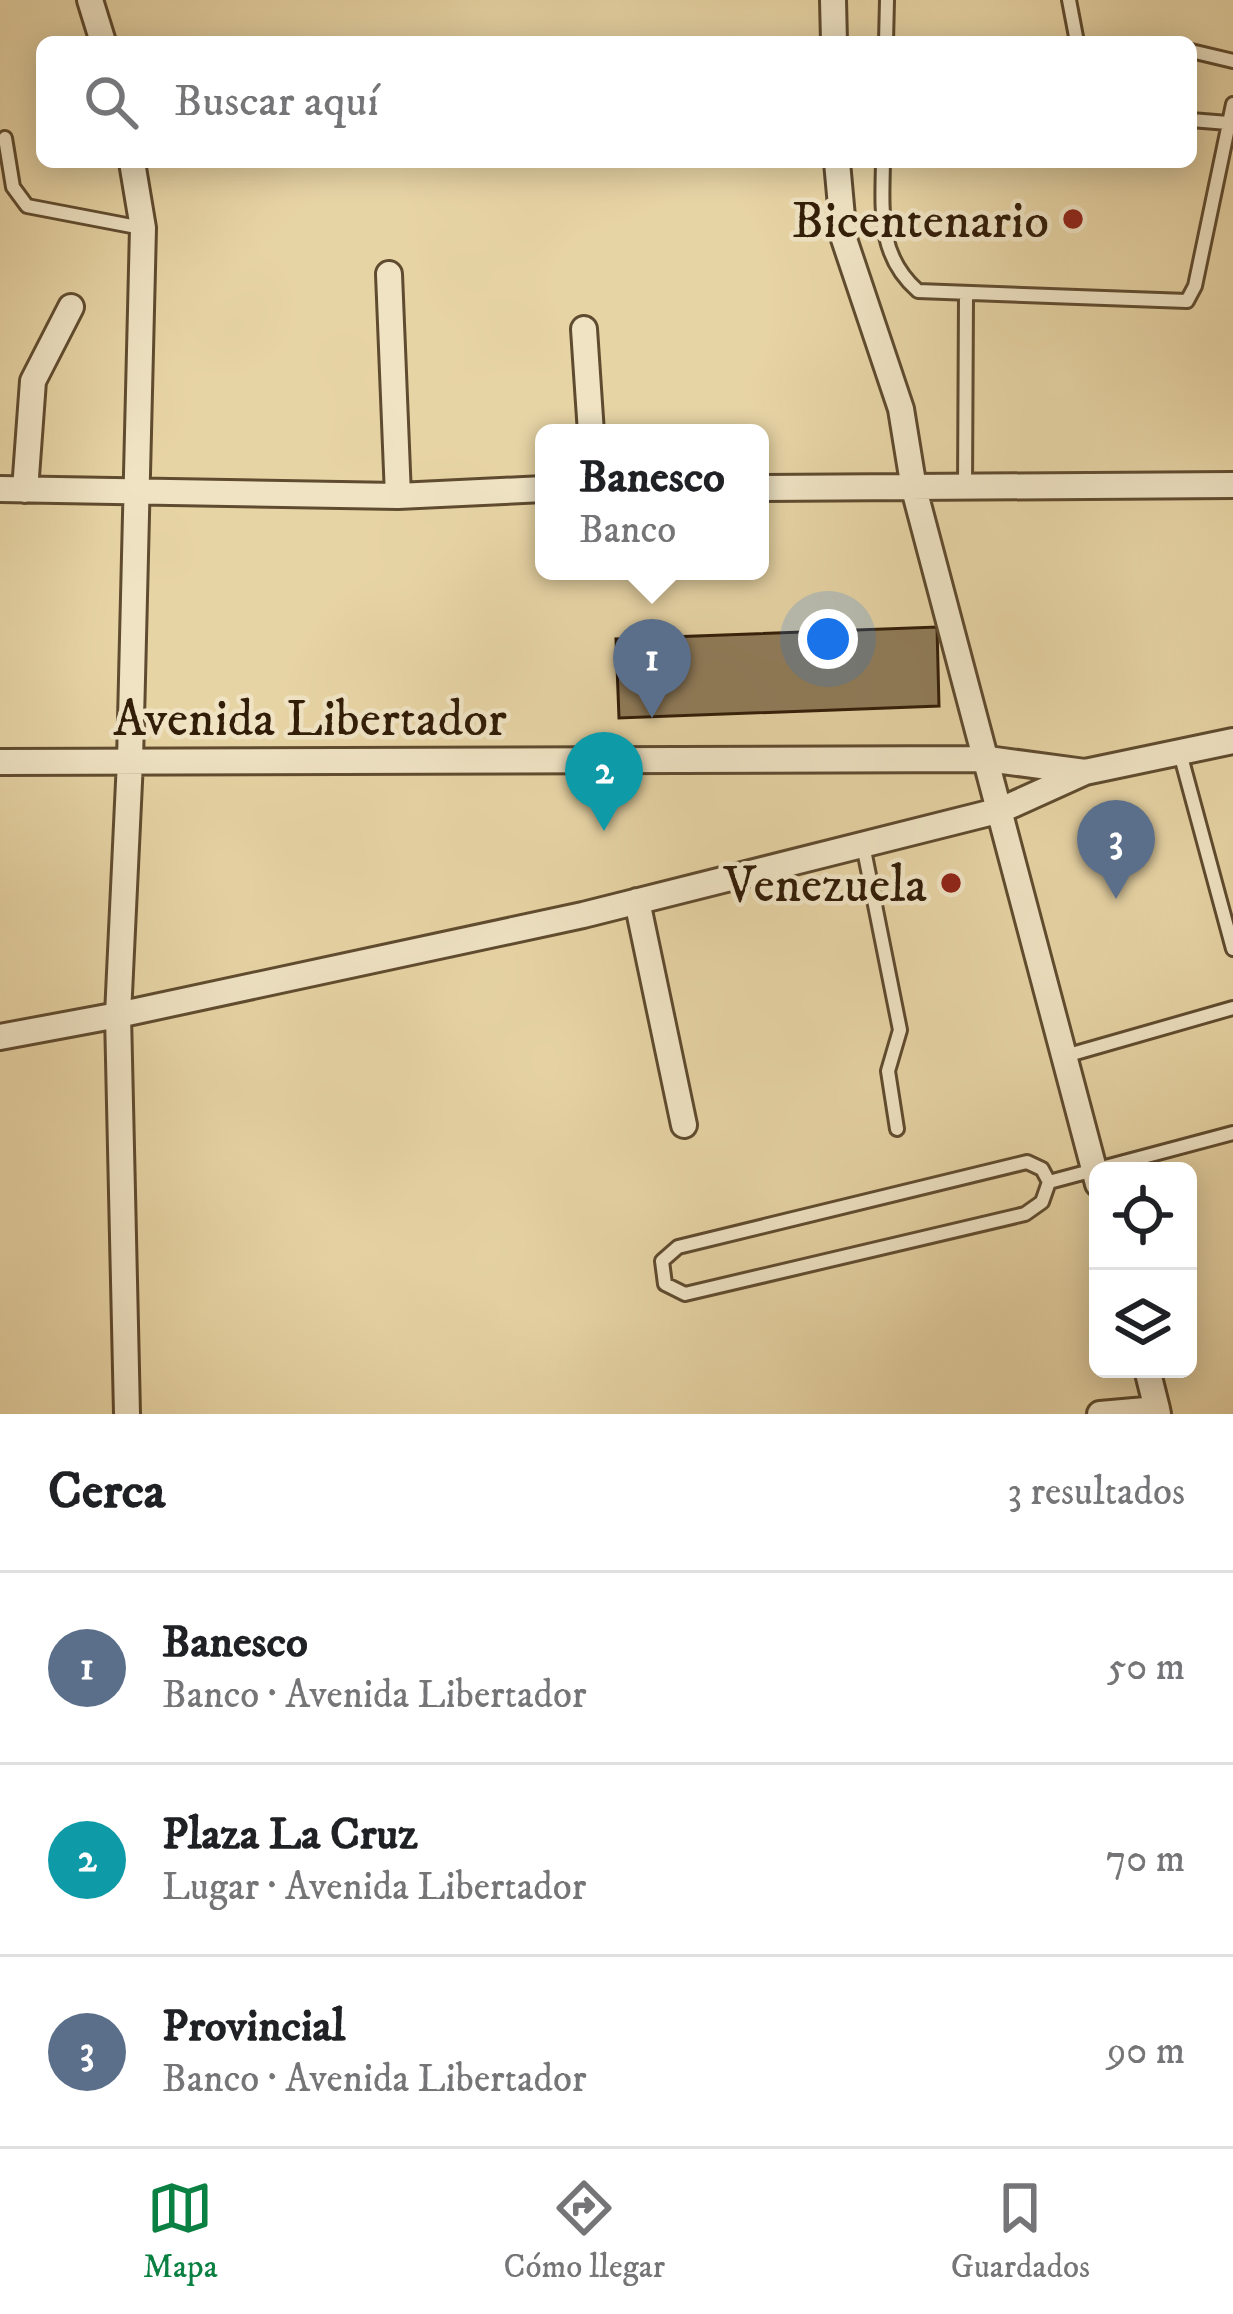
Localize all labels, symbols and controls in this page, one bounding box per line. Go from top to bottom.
search box [36,36,1197,168]
icon: search [78,69,144,135]
text: Buscar aquí [174,74,379,130]
place label: Bicentenario [792,190,1049,254]
marker: Bicentenario [1060,206,1086,232]
popup [535,424,769,580]
text: Banesco [579,450,725,506]
text: Banco [579,506,676,555]
your location [798,609,858,669]
pin: 1 [613,619,691,718]
street label: Avenida Libertador [113,688,507,752]
pin: 2 [565,732,643,831]
pin: 3 [1077,800,1155,899]
place label: Venezuela [723,854,927,918]
marker: Venezuela [938,870,964,896]
map controls [1089,1162,1197,1378]
button: locate [1089,1162,1197,1270]
button: layers [1089,1270,1197,1378]
text: Cerca [48,1460,165,1524]
text: 3 resultados [1008,1468,1185,1517]
text: Banesco [162,1615,308,1671]
text: 1 [80,1643,94,1692]
text: 50 m [1107,1643,1185,1692]
text: Banco · Avenida Libertador [162,1671,586,1720]
text: Plaza La Cruz [162,1807,418,1863]
text: 2 [77,1835,97,1884]
text: 70 m [1106,1835,1185,1884]
text: Lugar · Avenida Libertador [162,1863,586,1912]
text: Provincial [162,1999,345,2055]
text: 3 [80,2027,94,2076]
text: 90 m [1107,2027,1185,2076]
text: Banco · Avenida Libertador [162,2055,586,2104]
tab: Mapa [143,2175,218,2288]
tab: Cómo llegar [503,2175,665,2288]
tab: Guardados [951,2175,1090,2288]

